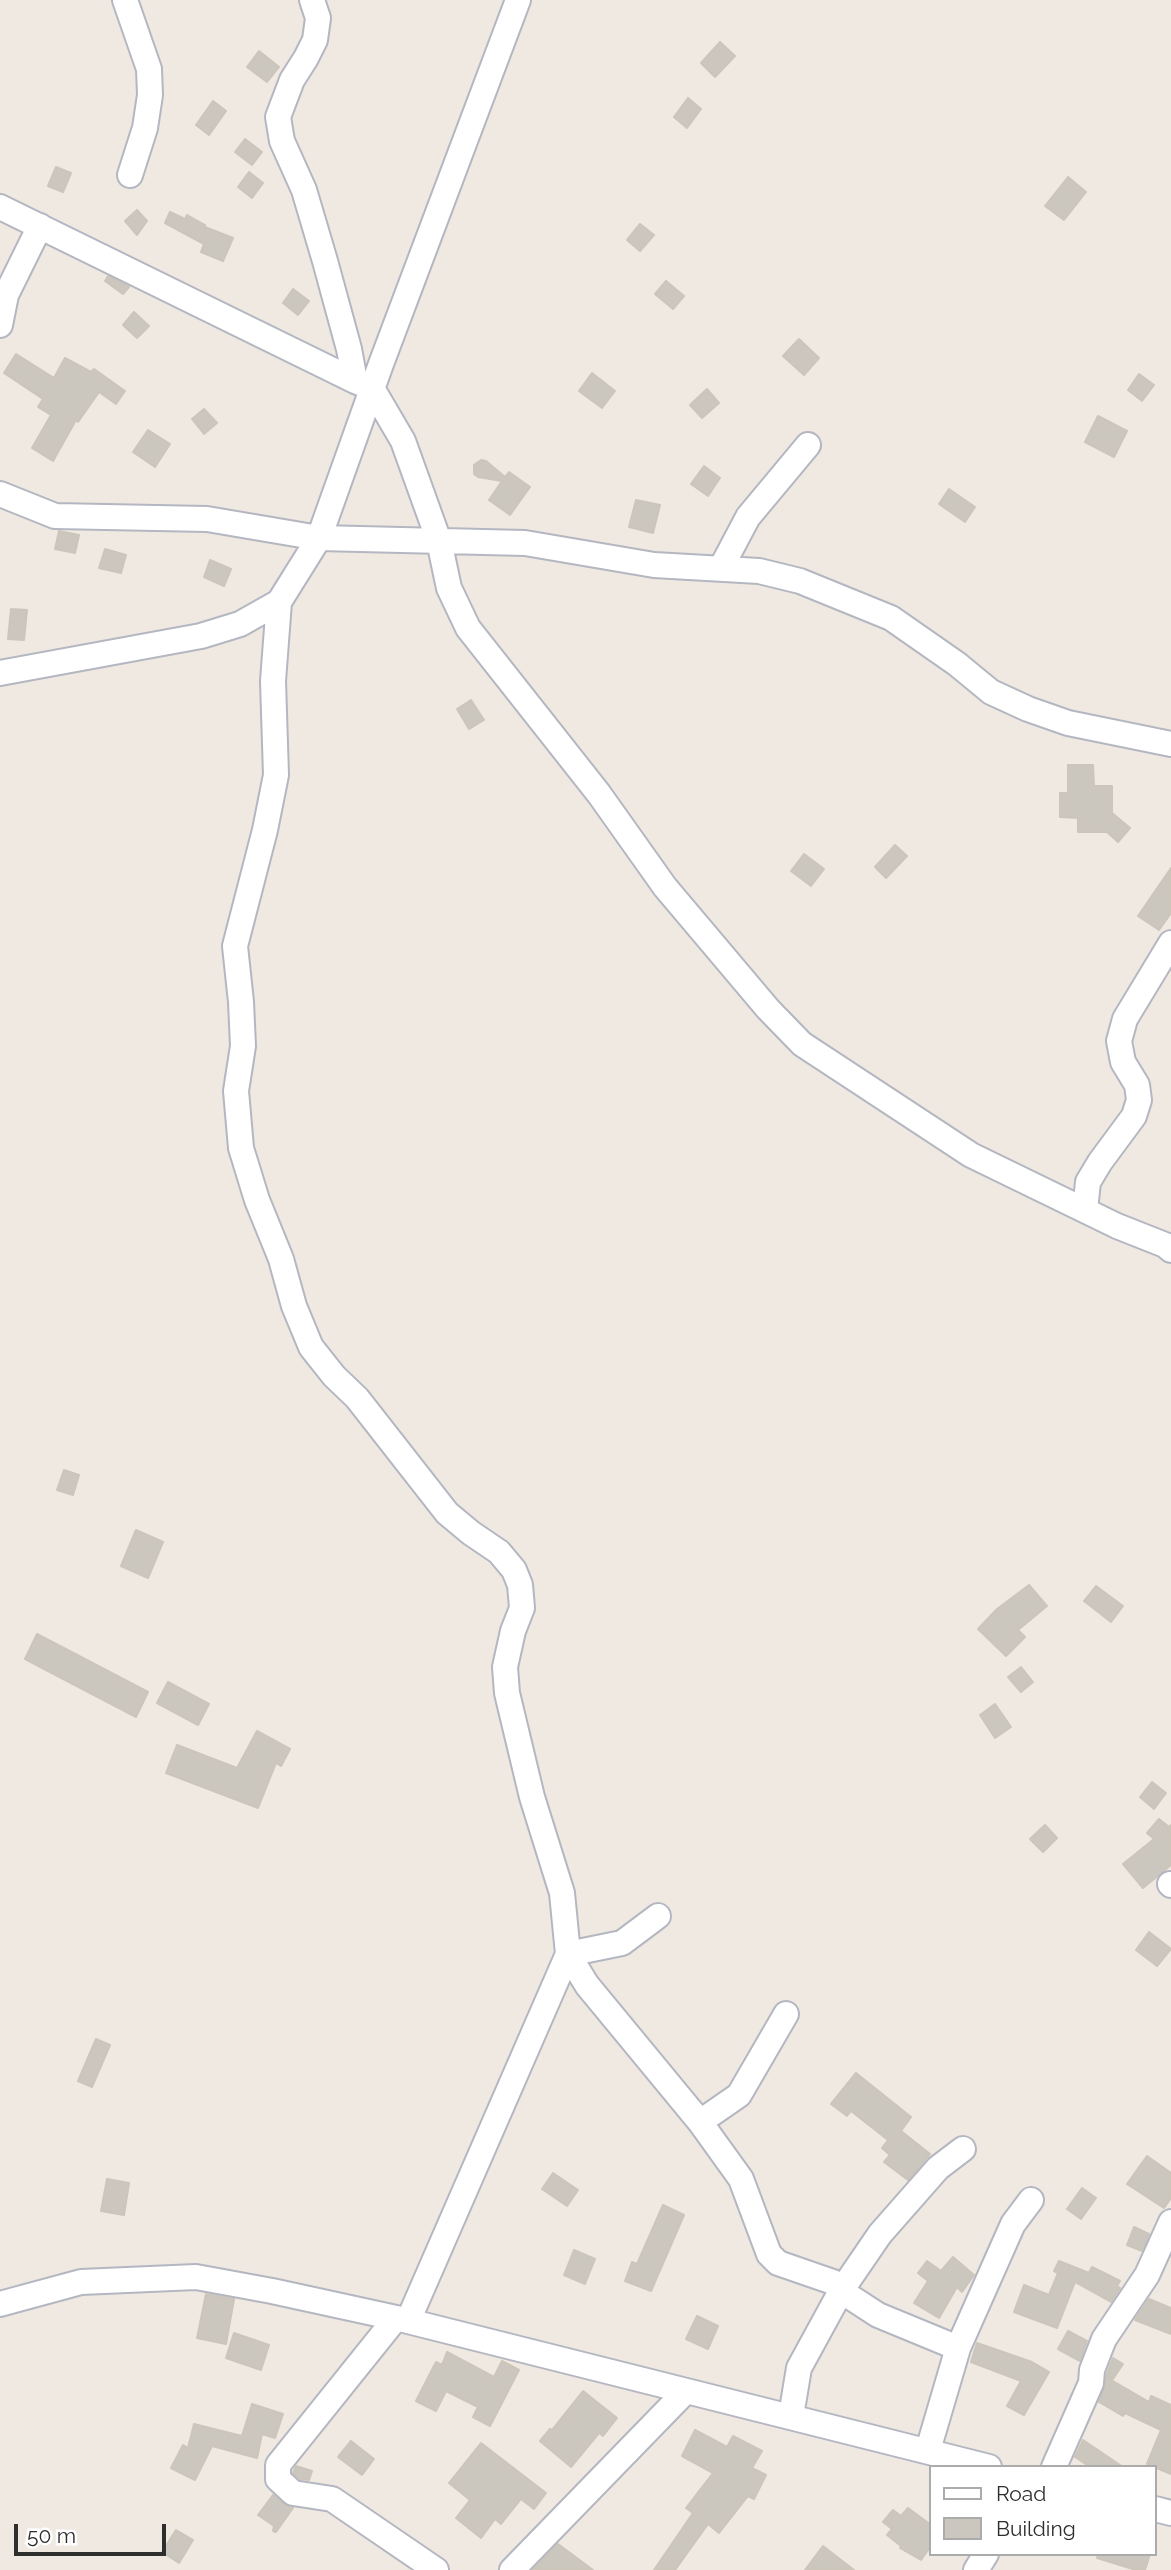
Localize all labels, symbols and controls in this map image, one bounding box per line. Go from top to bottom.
legend [930,2465,1157,2556]
text: Road [996,2481,1046,2506]
scale bar [18,2510,170,2554]
text: Building [996,2516,1076,2541]
text: 50 m [27,2523,76,2548]

